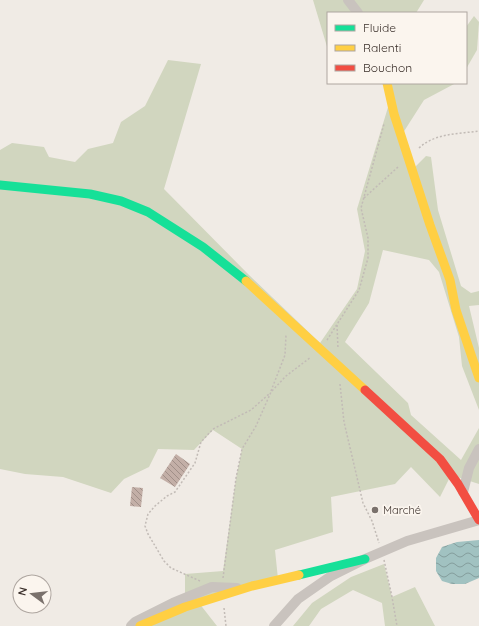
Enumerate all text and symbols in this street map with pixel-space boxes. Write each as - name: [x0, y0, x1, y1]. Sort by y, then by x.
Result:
- legend: [327, 12, 467, 84]
- text: Fluide: [363, 20, 396, 35]
- text: Ralenti: [363, 40, 401, 55]
- text: Bouchon: [363, 60, 412, 75]
- place label: Marché: [383, 503, 421, 517]
- marker: Marché: [370, 505, 380, 515]
- north arrow: [12, 574, 52, 614]
- text: N: [15, 586, 30, 597]

